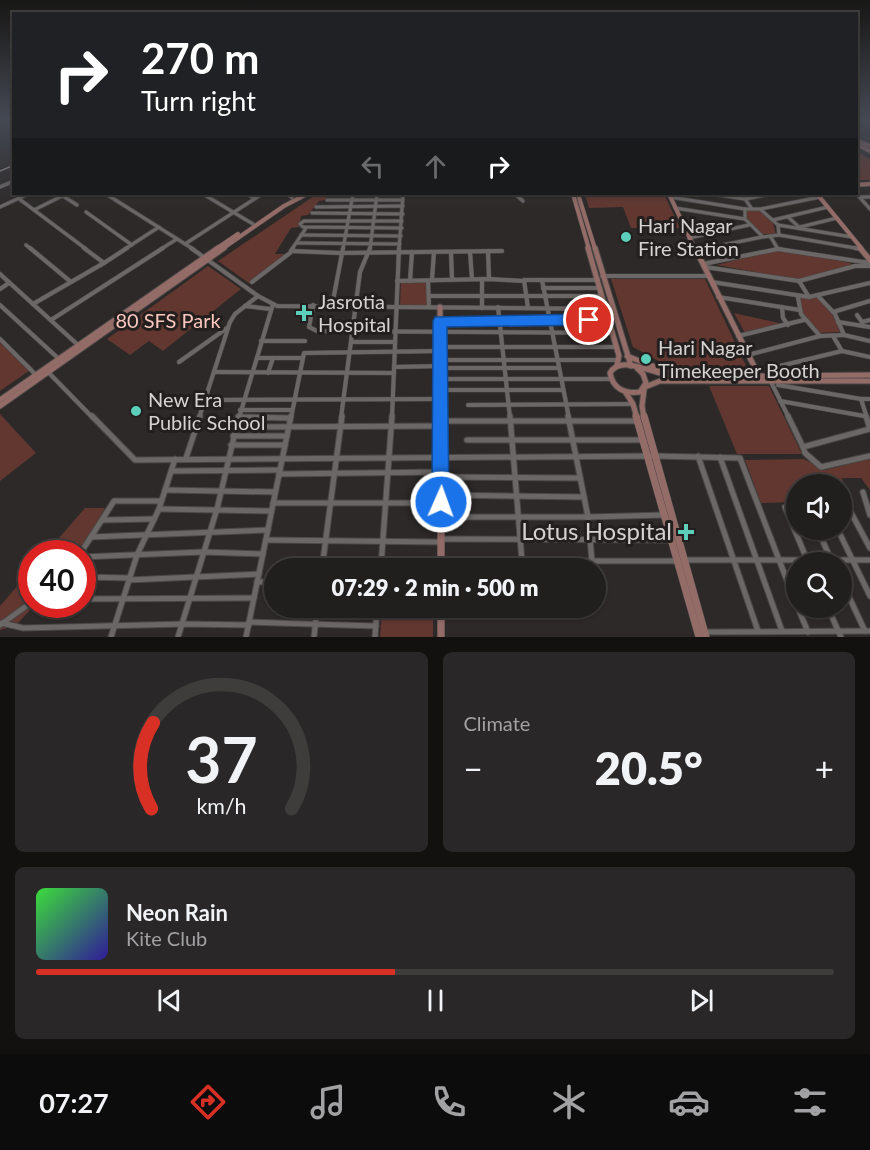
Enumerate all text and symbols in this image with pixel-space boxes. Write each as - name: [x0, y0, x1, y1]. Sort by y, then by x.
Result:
- text: 270 m: [141, 33, 259, 83]
- icon: right: [42, 36, 120, 114]
- text: Turn right: [141, 84, 256, 117]
- icon: left: [356, 150, 389, 183]
- icon: ahead: [419, 150, 452, 183]
- icon: right: [482, 150, 515, 183]
- place label: Hari Nagar Fire Station: [638, 213, 739, 260]
- marker: Hari Nagar Fire Station: [619, 230, 633, 244]
- place label: Jasrotia Hospital: [318, 289, 391, 336]
- pin: [563, 294, 614, 345]
- icon: arrive: [572, 303, 605, 336]
- marker: Jasrotia Hospital: [295, 304, 313, 322]
- park label: 80 SFS Park: [115, 308, 221, 332]
- place label: Hari Nagar Timekeeper Booth: [658, 335, 820, 382]
- marker: Hari Nagar Timekeeper Booth: [639, 352, 653, 366]
- place label: New Era Public School: [148, 387, 265, 434]
- marker: New Era Public School: [129, 404, 143, 418]
- position arrow: [409, 470, 473, 534]
- map controls: [786, 474, 852, 618]
- button: sound: [786, 474, 852, 540]
- place label: Lotus Hospital: [521, 516, 672, 545]
- marker: Lotus Hospital: [677, 523, 695, 541]
- speed limit sign: 40: [18, 540, 96, 618]
- button: search: [786, 552, 852, 618]
- text: 07:29 · 2 min · 500 m: [332, 574, 538, 601]
- text: Climate: [464, 711, 530, 735]
- text: 37: [185, 721, 257, 796]
- text: 20.5°: [595, 741, 703, 795]
- text: −: [464, 748, 483, 788]
- text: +: [815, 748, 834, 788]
- text: km/h: [196, 793, 246, 819]
- text: Neon Rain: [126, 899, 228, 926]
- text: Kite Club: [126, 926, 207, 950]
- icon: previous: [153, 984, 186, 1017]
- icon: pause: [419, 984, 452, 1017]
- icon: next: [685, 984, 718, 1017]
- icon: directions: [187, 1081, 229, 1123]
- icon: music: [307, 1081, 349, 1123]
- icon: phone: [428, 1081, 470, 1123]
- icon: climate: [548, 1081, 590, 1123]
- icon: car: [668, 1081, 710, 1123]
- icon: filters: [789, 1081, 831, 1123]
- text: 07:27: [39, 1086, 109, 1119]

